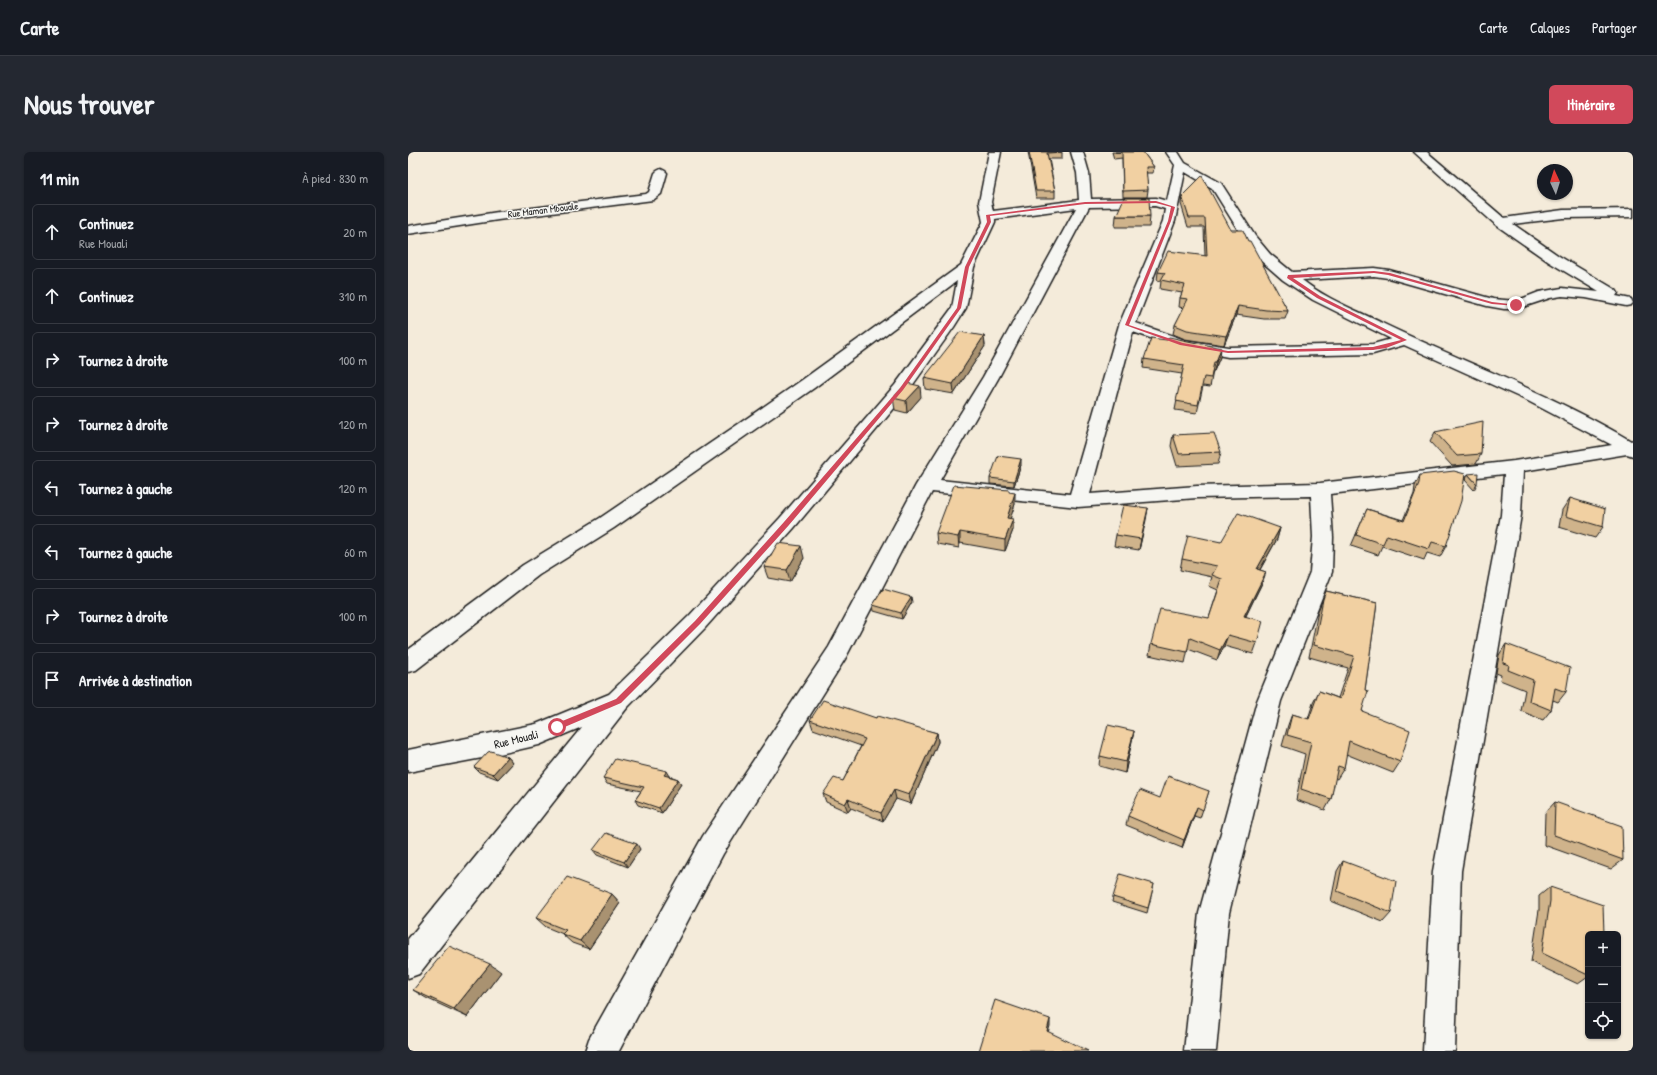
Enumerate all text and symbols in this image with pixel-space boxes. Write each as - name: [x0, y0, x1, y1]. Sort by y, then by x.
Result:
- text: Carte: [20, 15, 59, 41]
- text: Carte: [1479, 18, 1508, 37]
- text: Calques: [1530, 18, 1570, 37]
- text: Partager: [1592, 18, 1637, 37]
- text: Nous trouver: [24, 85, 155, 123]
- button: Itinéraire: [1549, 85, 1633, 124]
- north arrow: [1537, 164, 1573, 200]
- text: 11 min: [40, 167, 79, 190]
- text: À pied · 830 m: [302, 169, 368, 187]
- street label: Rue Maman Mbouale: [507, 199, 579, 221]
- text: Continuez: [79, 213, 134, 234]
- icon: ahead: [41, 221, 63, 243]
- text: 20 m: [343, 223, 367, 241]
- text: Rue Mouali: [79, 234, 128, 252]
- icon: ahead: [41, 285, 63, 307]
- text: Continuez: [79, 286, 134, 307]
- text: 310 m: [339, 287, 367, 305]
- route end: [1507, 296, 1525, 314]
- icon: right: [41, 349, 63, 371]
- text: Tournez à droite: [79, 350, 168, 371]
- text: 100 m: [339, 351, 367, 369]
- icon: right: [41, 413, 63, 435]
- text: Tournez à droite: [79, 414, 168, 435]
- text: 120 m: [339, 415, 367, 433]
- icon: left: [41, 477, 63, 499]
- text: Tournez à gauche: [79, 478, 172, 499]
- text: 120 m: [339, 479, 367, 497]
- icon: left: [41, 541, 63, 563]
- text: Tournez à gauche: [79, 542, 172, 563]
- text: 60 m: [344, 543, 367, 561]
- icon: right: [41, 605, 63, 627]
- text: Tournez à droite: [79, 606, 168, 627]
- text: 100 m: [339, 607, 367, 625]
- icon: arrive: [41, 669, 63, 691]
- text: Arrivée à destination: [79, 670, 192, 691]
- route start: [548, 718, 566, 736]
- street label: Rue Mouali: [492, 725, 540, 753]
- map controls: [1585, 931, 1621, 1039]
- button: +: [1585, 931, 1621, 967]
- button: −: [1585, 967, 1621, 1003]
- button: locate: [1585, 1003, 1621, 1039]

